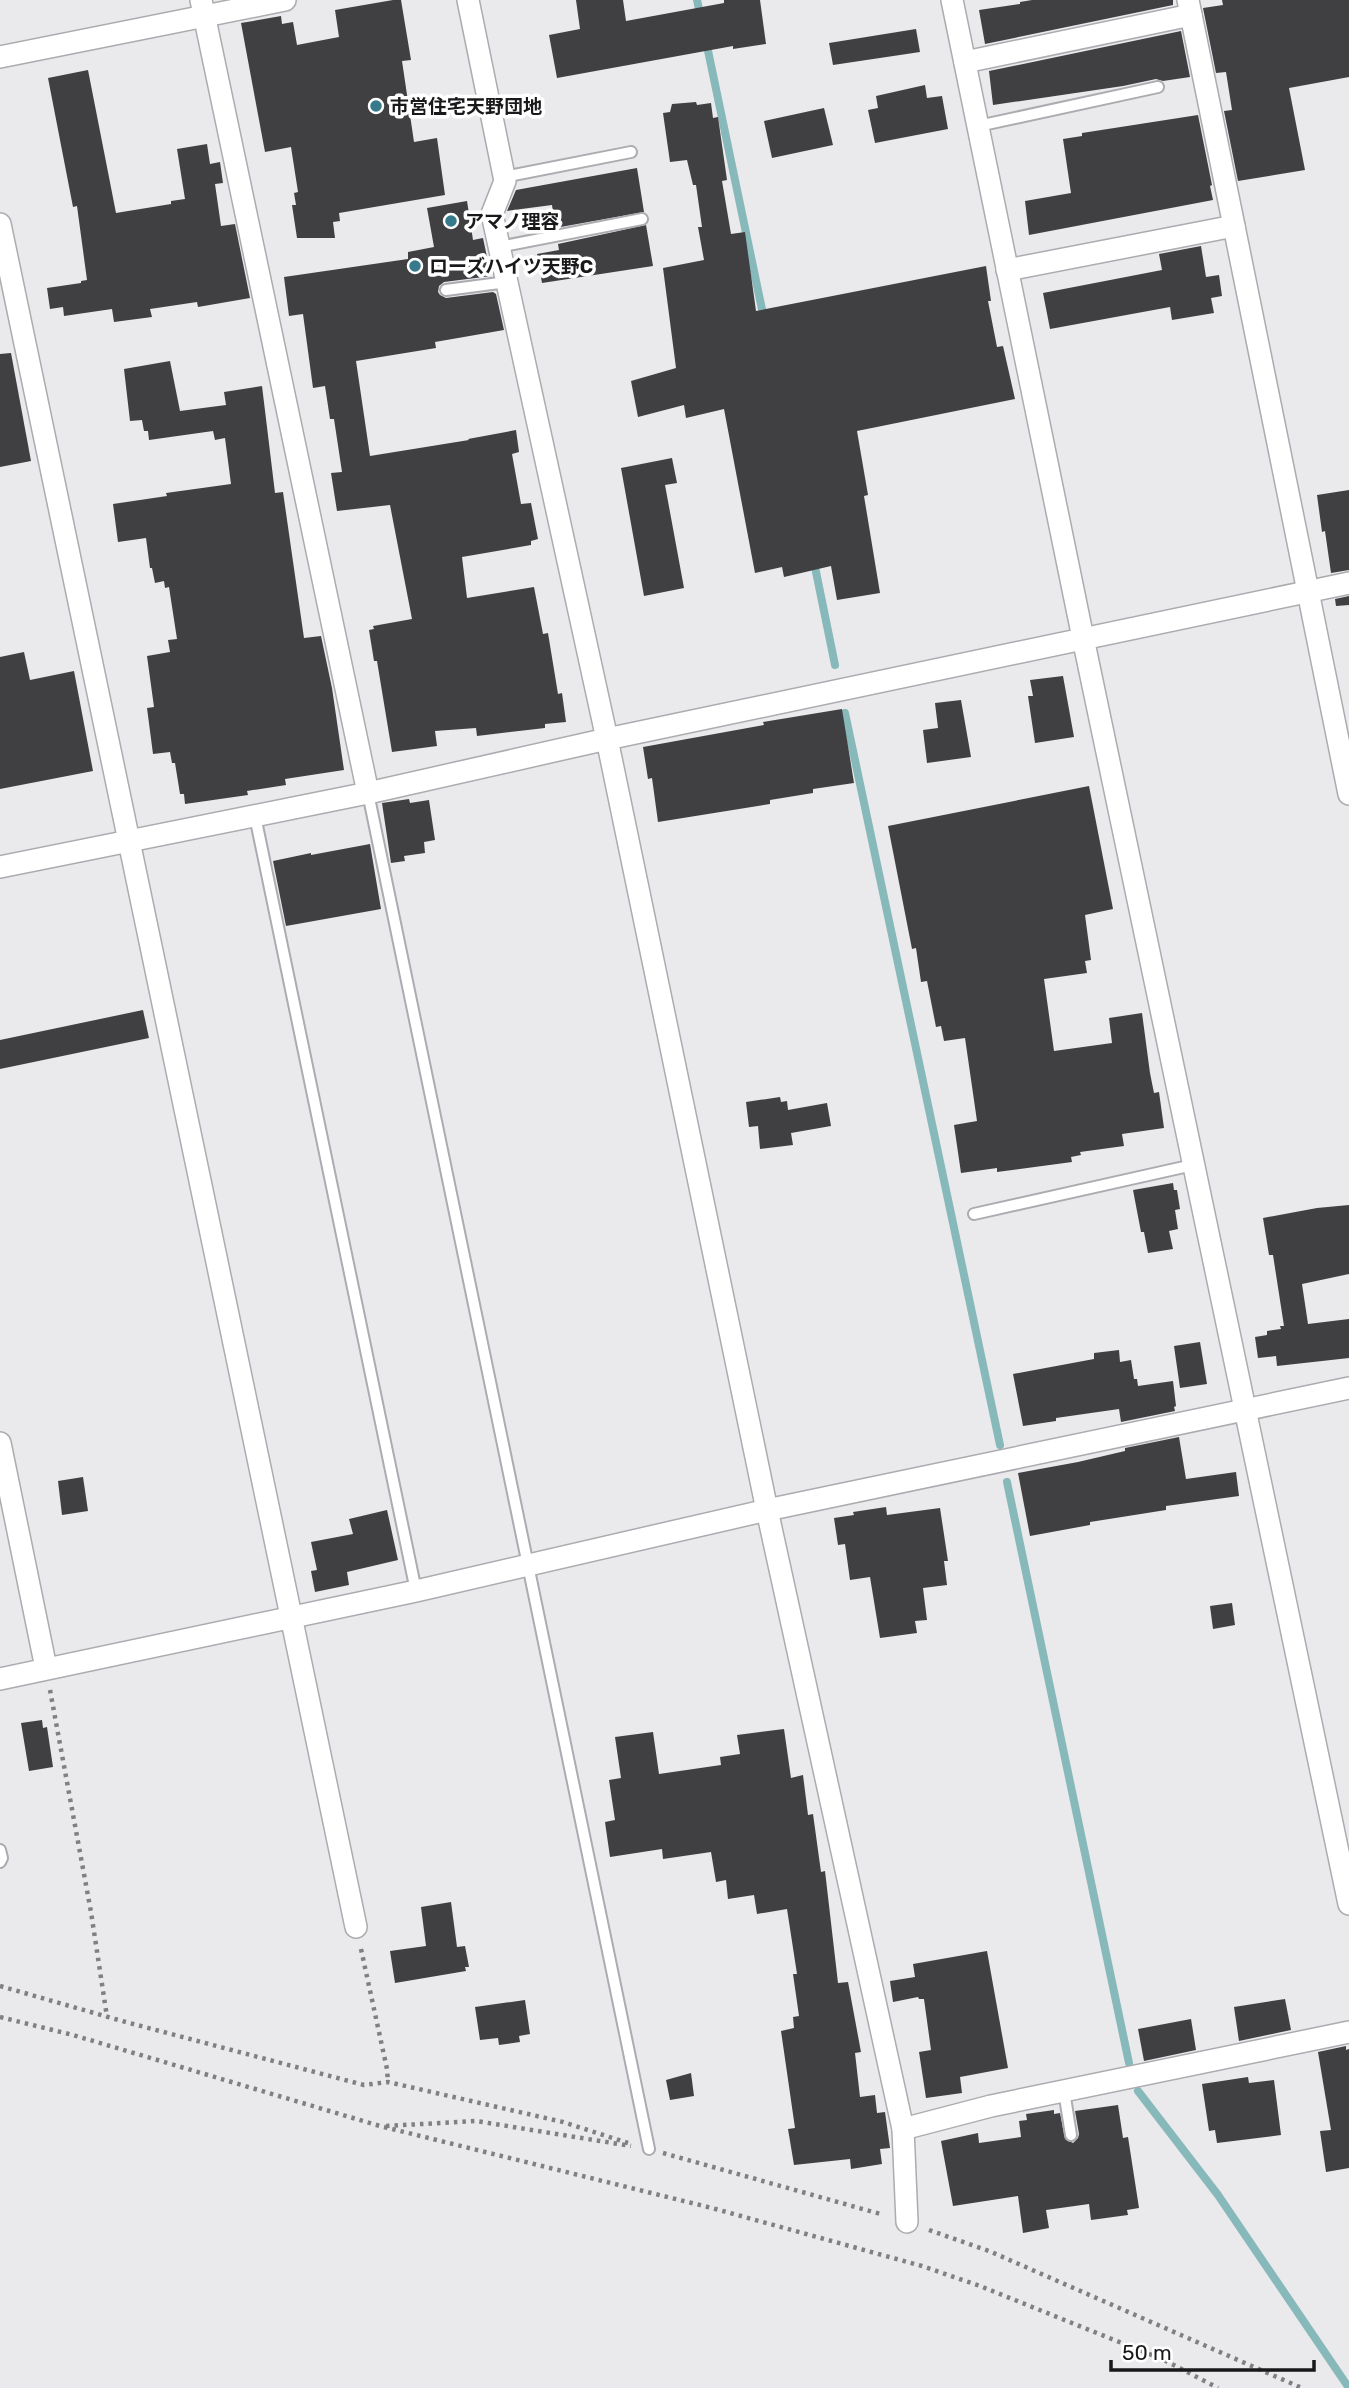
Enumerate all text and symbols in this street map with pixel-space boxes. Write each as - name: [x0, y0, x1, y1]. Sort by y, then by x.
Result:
- place label: 市営住宅天野団地: [390, 95, 542, 118]
- marker: 市営住宅天野団地: [368, 98, 384, 114]
- place label: アマノ理容: [465, 210, 559, 233]
- marker: アマノ理容: [443, 213, 459, 229]
- place label: ローズハイツ天野C: [429, 255, 593, 278]
- marker: ローズハイツ天野C: [407, 258, 423, 274]
- scale bar: [1111, 2328, 1314, 2372]
- text: 50 m: [1122, 2340, 1172, 2365]

